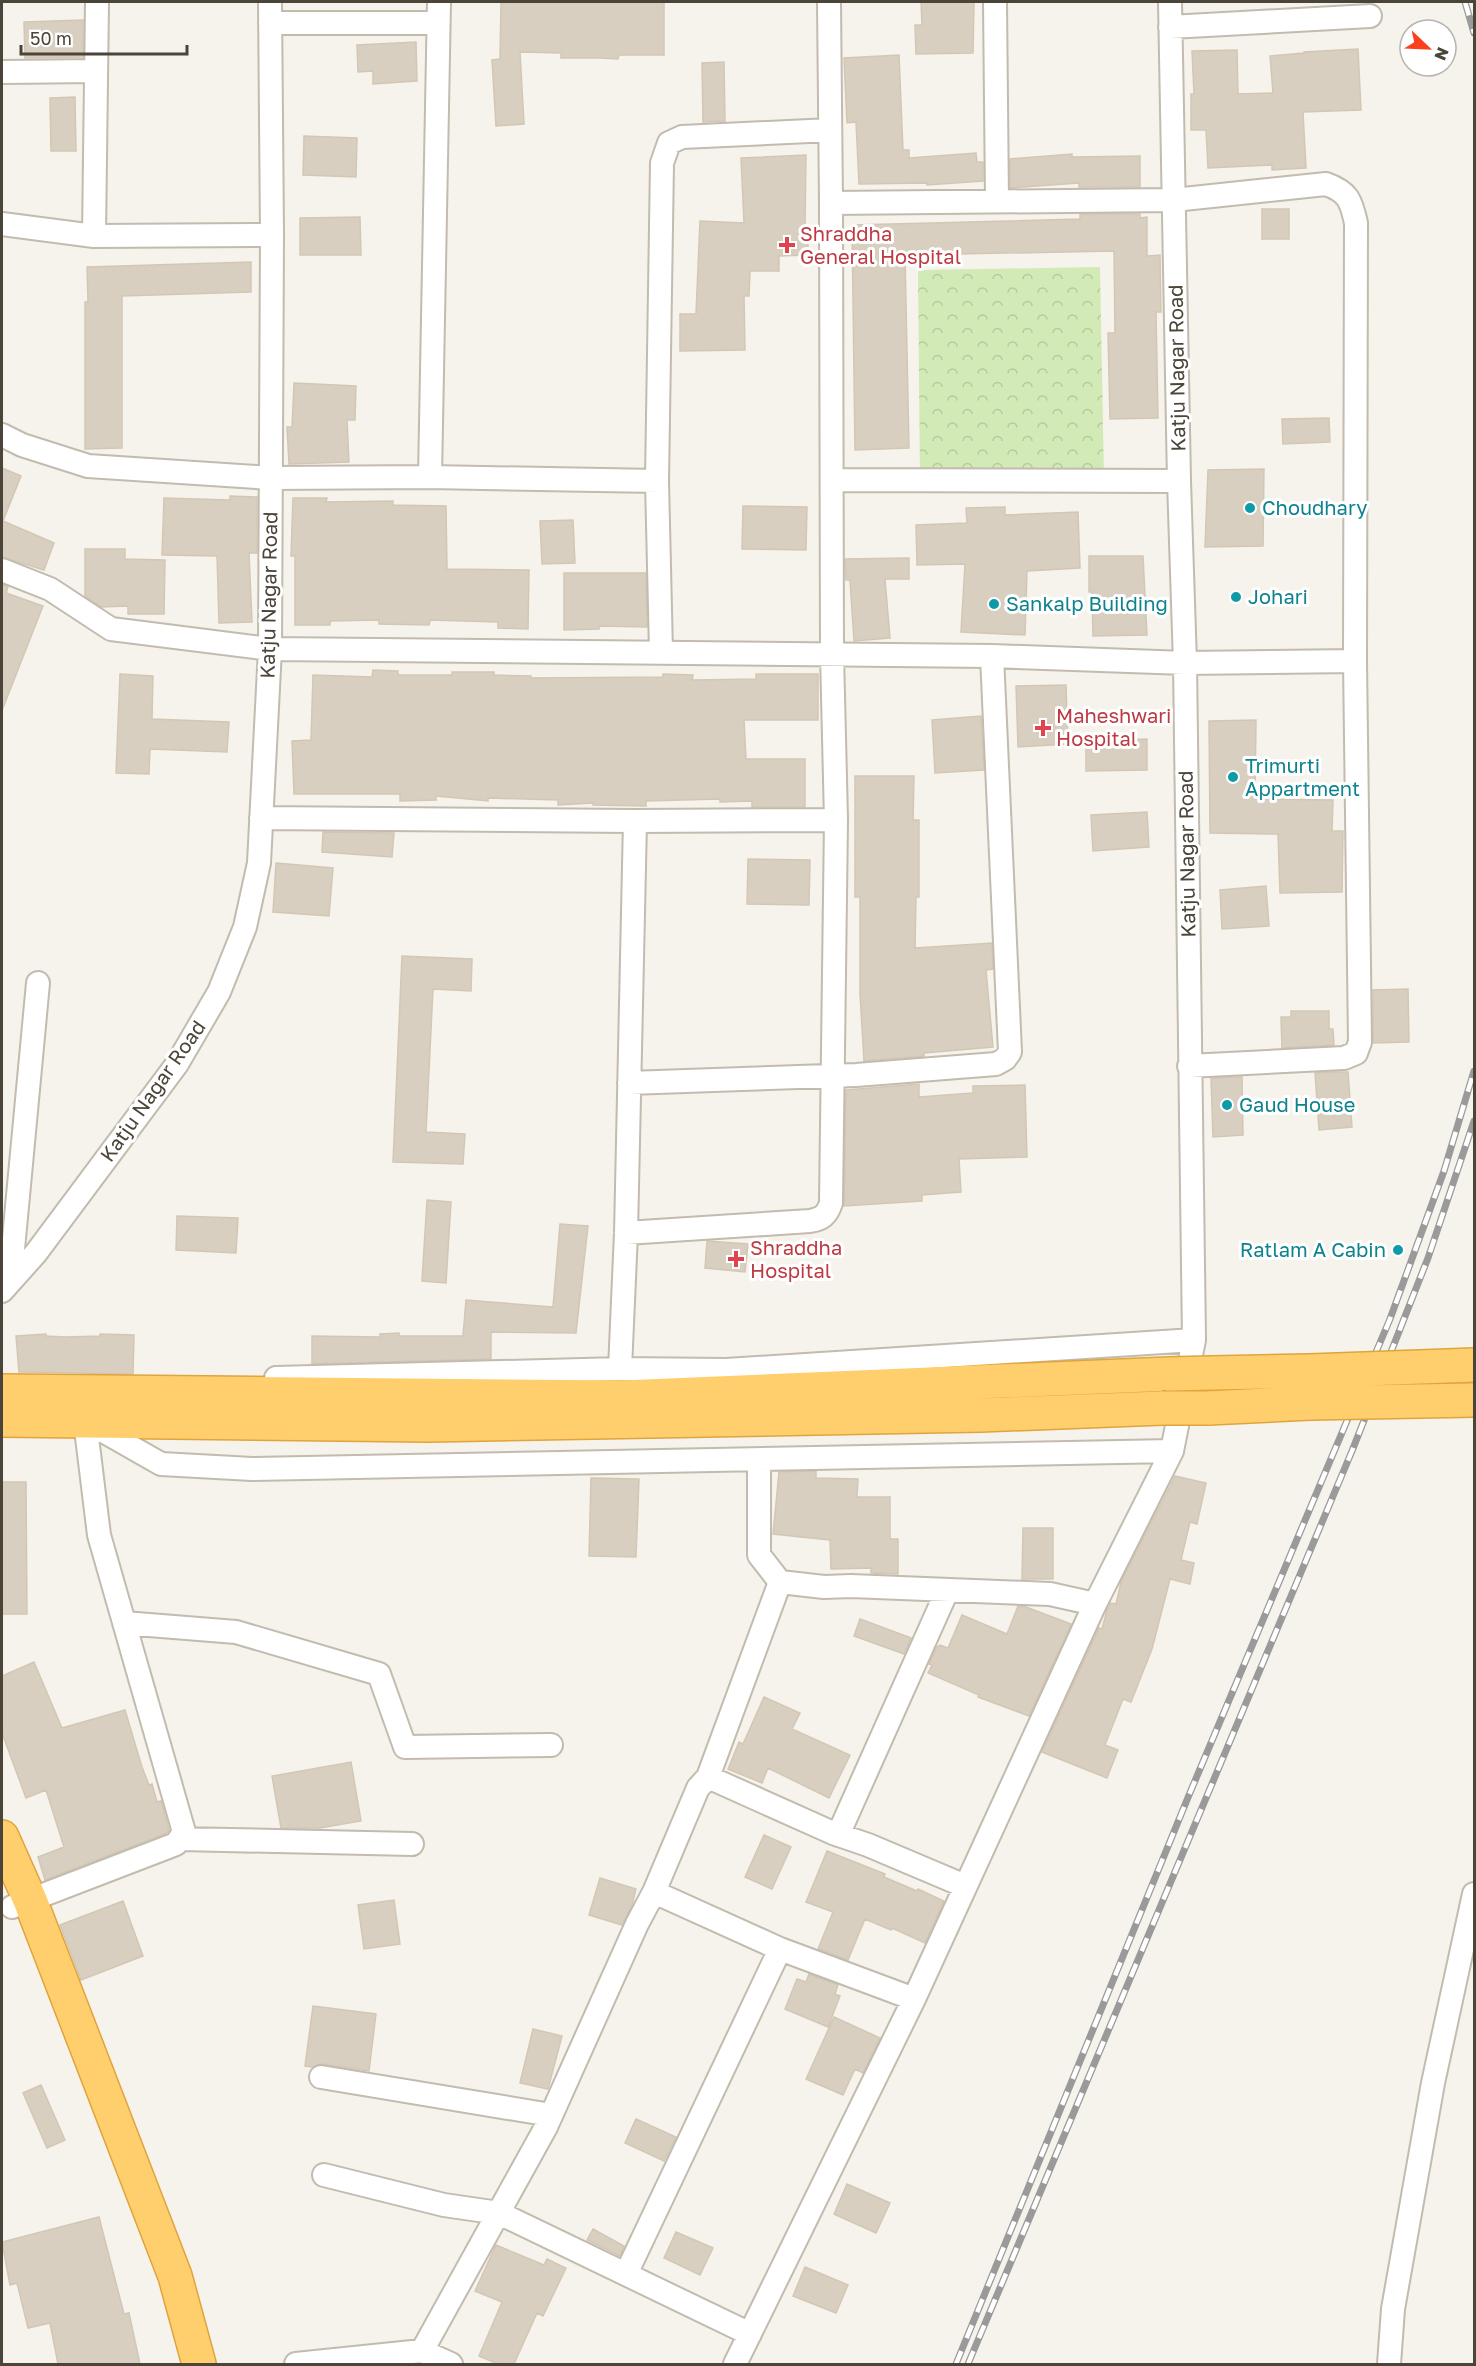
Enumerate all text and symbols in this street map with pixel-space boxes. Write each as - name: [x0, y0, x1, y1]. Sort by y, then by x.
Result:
- scale bar: [21, 18, 188, 56]
- north arrow: [1398, 18, 1458, 78]
- text: 50 m: [30, 27, 72, 49]
- text: N: [1430, 44, 1453, 63]
- place label: Shraddha General Hospital: [800, 221, 961, 268]
- marker: Shraddha General Hospital: [778, 236, 796, 254]
- street label: Katju Nagar Road: [1163, 284, 1189, 452]
- place label: Choudhary: [1262, 495, 1368, 519]
- marker: Choudhary: [1243, 501, 1257, 515]
- street label: Katju Nagar Road: [255, 511, 281, 679]
- place label: Johari: [1248, 584, 1308, 608]
- marker: Johari: [1229, 590, 1243, 604]
- place label: Sankalp Building: [1006, 591, 1168, 615]
- marker: Sankalp Building: [987, 597, 1001, 611]
- place label: Maheshwari Hospital: [1056, 703, 1171, 750]
- marker: Maheshwari Hospital: [1034, 719, 1052, 737]
- place label: Trimurti Appartment: [1245, 753, 1360, 800]
- street label: Katju Nagar Road: [1173, 770, 1199, 938]
- marker: Trimurti Appartment: [1226, 770, 1240, 784]
- street label: Katju Nagar Road: [94, 1015, 210, 1166]
- place label: Gaud House: [1239, 1092, 1355, 1116]
- marker: Gaud House: [1220, 1098, 1234, 1112]
- place label: Shraddha Hospital: [750, 1235, 842, 1282]
- place label: Ratlam A Cabin: [1240, 1237, 1386, 1261]
- marker: Ratlam A Cabin: [1391, 1243, 1405, 1257]
- marker: Shraddha Hospital: [727, 1250, 745, 1268]

